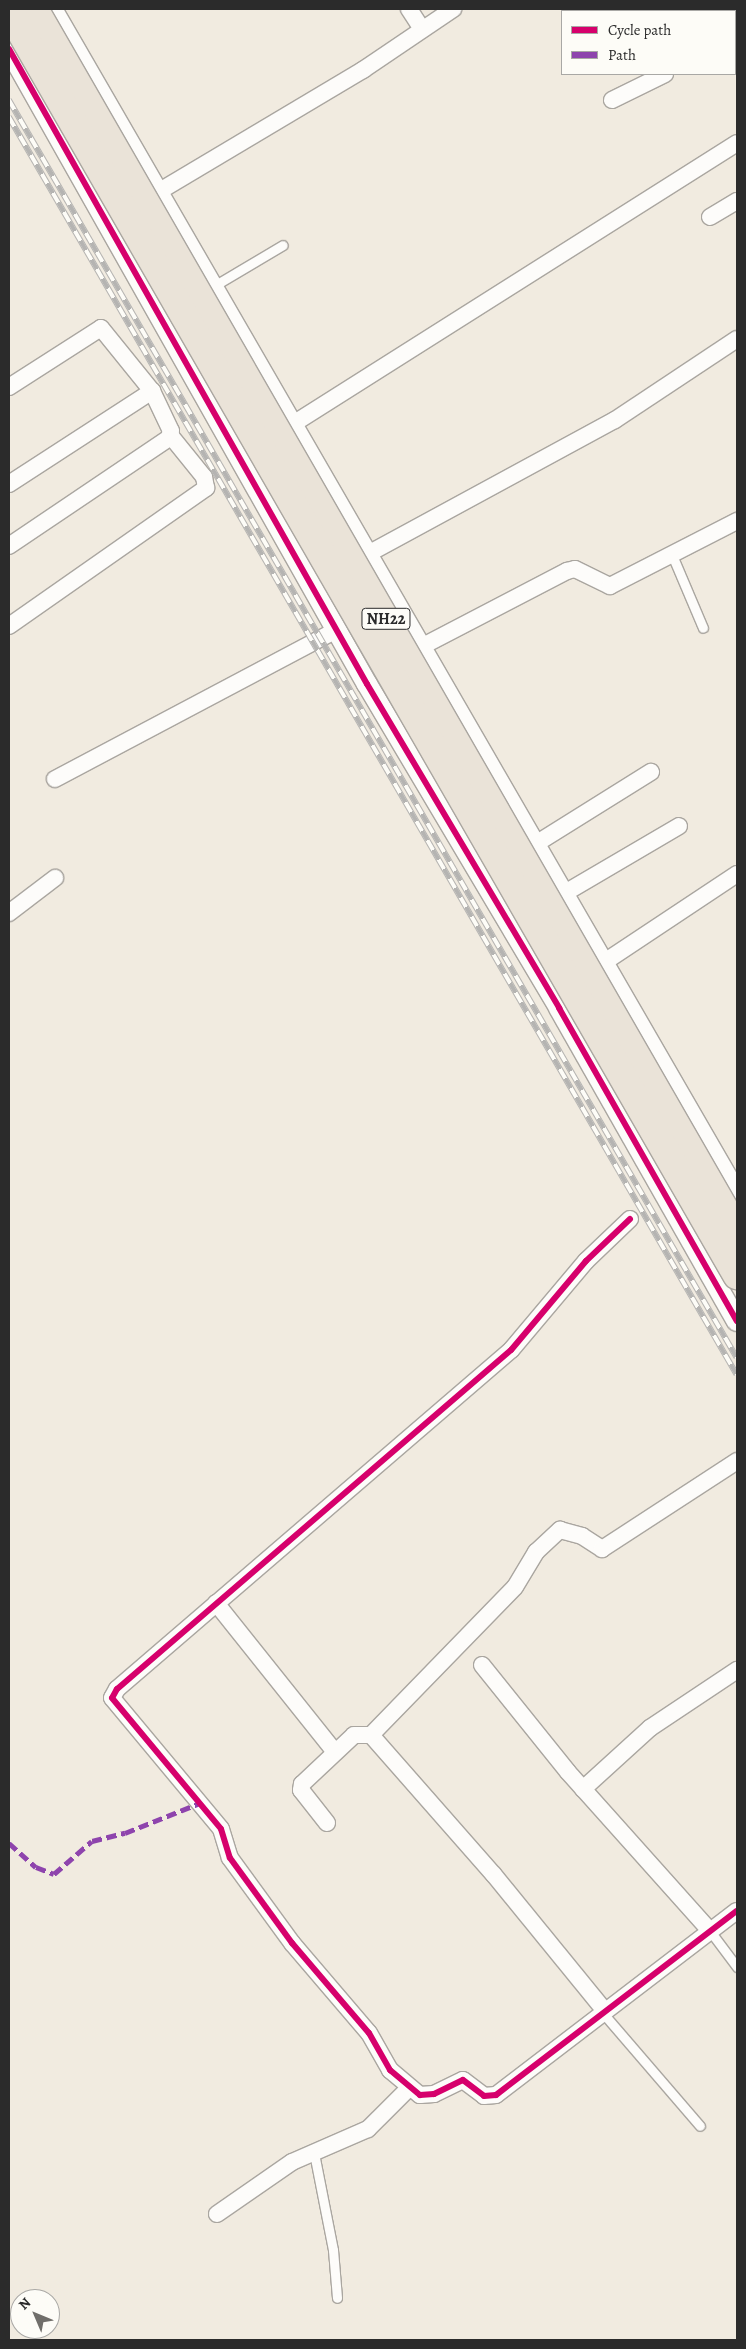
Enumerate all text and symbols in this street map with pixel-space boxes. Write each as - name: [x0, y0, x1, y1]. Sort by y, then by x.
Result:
- legend: [561, 10, 736, 75]
- text: Cycle path: [608, 20, 671, 40]
- text: Path: [608, 45, 636, 65]
- road number: NH22: [361, 606, 411, 632]
- north arrow: [10, 2289, 60, 2339]
- text: N: [14, 2293, 35, 2314]

